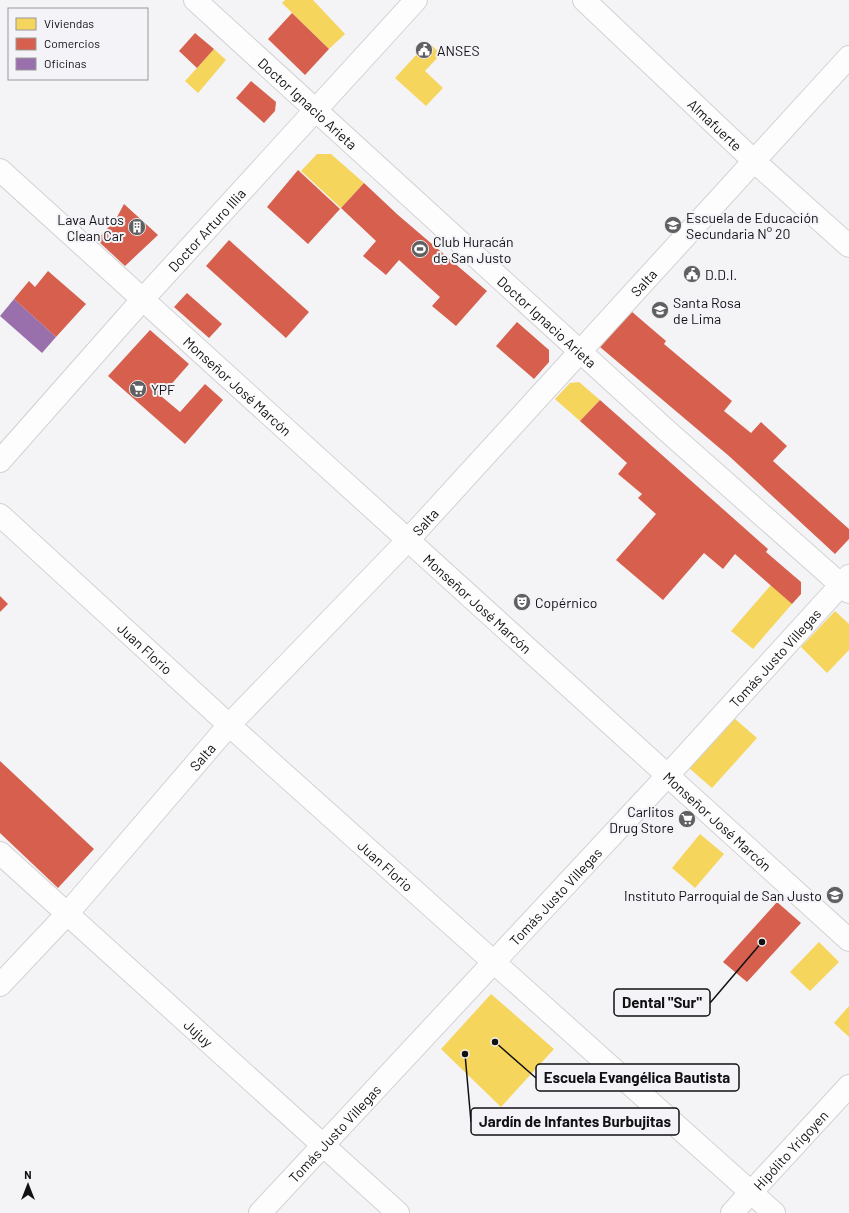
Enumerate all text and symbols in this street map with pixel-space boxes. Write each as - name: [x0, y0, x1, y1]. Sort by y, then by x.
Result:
- legend: [8, 8, 148, 80]
- text: Viviendas: [44, 16, 94, 30]
- text: Comercios: [44, 36, 100, 50]
- public building icon: ANSES: [414, 40, 434, 60]
- place label: ANSES: [437, 42, 480, 59]
- street label: Doctor Ignacio Arieta: [255, 54, 361, 153]
- text: Oficinas: [44, 56, 87, 70]
- street label: Almafuerte: [685, 95, 746, 154]
- street label: Doctor Arturo Illia: [164, 184, 249, 275]
- place label: Escuela de Educación Secundaria N° 20: [686, 209, 818, 242]
- place label: Lava Autos Clean Car: [57, 211, 124, 244]
- school or university icon: Escuela de Educación Secundaria N° 20: [663, 215, 683, 235]
- building icon: Lava Autos Clean Car: [127, 217, 147, 237]
- place label: Club Huracán de San Justo: [433, 233, 514, 266]
- sports icon: Club Huracán de San Justo: [410, 239, 430, 259]
- public building icon: D.D.I.: [682, 264, 702, 284]
- street label: Salta: [627, 265, 660, 299]
- place label: D.D.I.: [705, 266, 737, 283]
- street label: Doctor Ignacio Arieta: [494, 272, 600, 371]
- place label: Santa Rosa de Lima: [673, 294, 741, 327]
- school or university icon: Santa Rosa de Lima: [650, 300, 670, 320]
- street label: Monseñor José Marcón: [180, 332, 295, 439]
- supermarket icon: YPF: [128, 379, 148, 399]
- place label: YPF: [151, 381, 175, 398]
- street label: Salta: [408, 504, 442, 539]
- street label: Monseñor José Marcón: [420, 550, 535, 657]
- theatre icon: Copérnico: [512, 592, 532, 612]
- place label: Copérnico: [535, 594, 597, 611]
- street label: Tomás Justo Villegas: [725, 605, 824, 711]
- street label: Juan Florio: [114, 619, 176, 677]
- street label: Salta: [185, 739, 218, 774]
- street label: Monseñor José Marcón: [660, 768, 775, 874]
- place label: Carlitos Drug Store: [609, 803, 674, 836]
- supermarket icon: Carlitos Drug Store: [677, 809, 697, 829]
- street label: Juan Florio: [355, 836, 417, 894]
- street label: Tomás Justo Villegas: [505, 843, 605, 949]
- school or university icon: Instituto Parroquial de San Justo: [825, 885, 845, 905]
- place label: Instituto Parroquial de San Justo: [624, 887, 822, 904]
- callout: Dental "Sur": [614, 989, 710, 1016]
- text: Dental "Sur": [622, 993, 703, 1011]
- street label: Jujuy: [181, 1015, 217, 1051]
- callout: Escuela Evangélica Bautista: [536, 1064, 739, 1091]
- text: Escuela Evangélica Bautista: [544, 1068, 730, 1086]
- street label: Tomás Justo Villegas: [285, 1081, 384, 1186]
- street label: Hipólito Yrigoyen: [749, 1106, 831, 1193]
- callout: Jardín de Infantes Burbujitas: [471, 1108, 679, 1135]
- text: Jardín de Infantes Burbujitas: [479, 1112, 671, 1130]
- north arrow: [8, 1165, 48, 1205]
- text: N: [24, 1168, 32, 1181]

